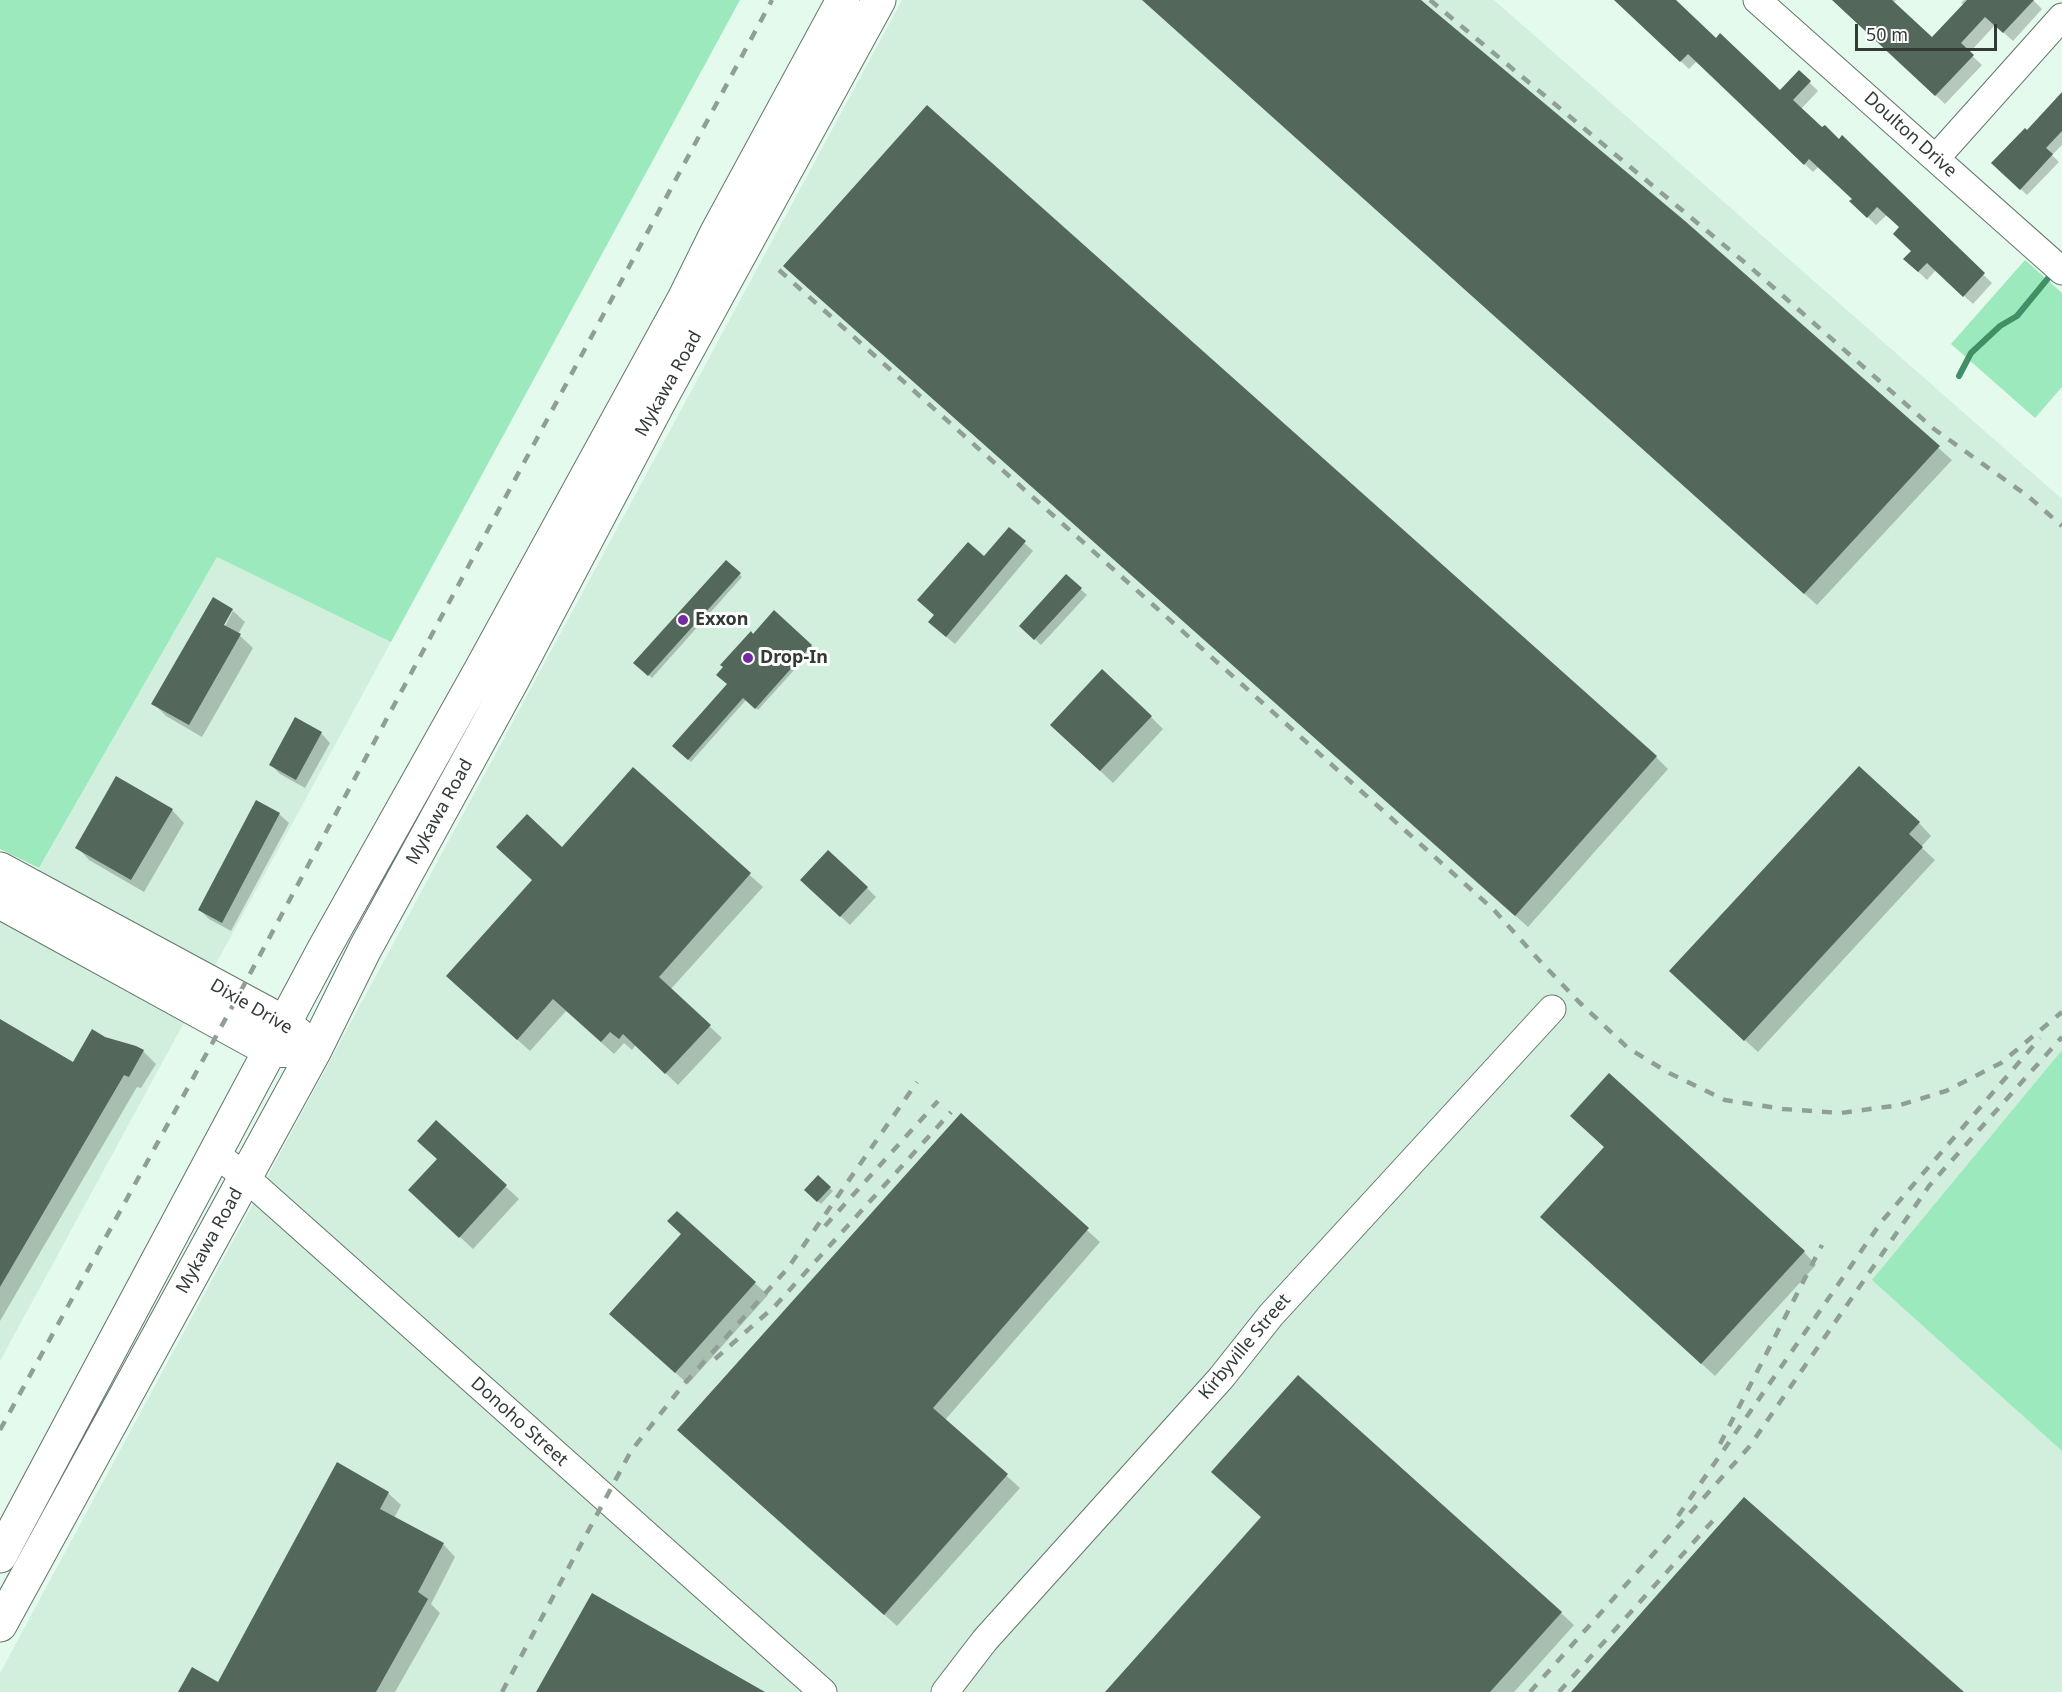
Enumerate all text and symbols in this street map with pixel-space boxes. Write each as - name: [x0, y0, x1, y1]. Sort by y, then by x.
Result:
- scale bar: [1858, 12, 2000, 50]
- text: 50 m: [1866, 22, 1908, 46]
- street label: Doulton Drive: [1859, 88, 1961, 182]
- street label: Mykawa Road: [631, 327, 707, 441]
- place label: Exxon: [695, 609, 748, 631]
- marker: Exxon: [676, 613, 690, 627]
- place label: Drop-In: [760, 647, 828, 669]
- marker: Drop-In: [741, 651, 755, 665]
- street label: Mykawa Road: [402, 755, 478, 869]
- street label: Dixie Drive: [206, 975, 296, 1039]
- street label: Mykawa Road: [172, 1184, 248, 1298]
- street label: Kirbyville Street: [1195, 1290, 1295, 1404]
- street label: Donoho Street: [466, 1373, 572, 1471]

